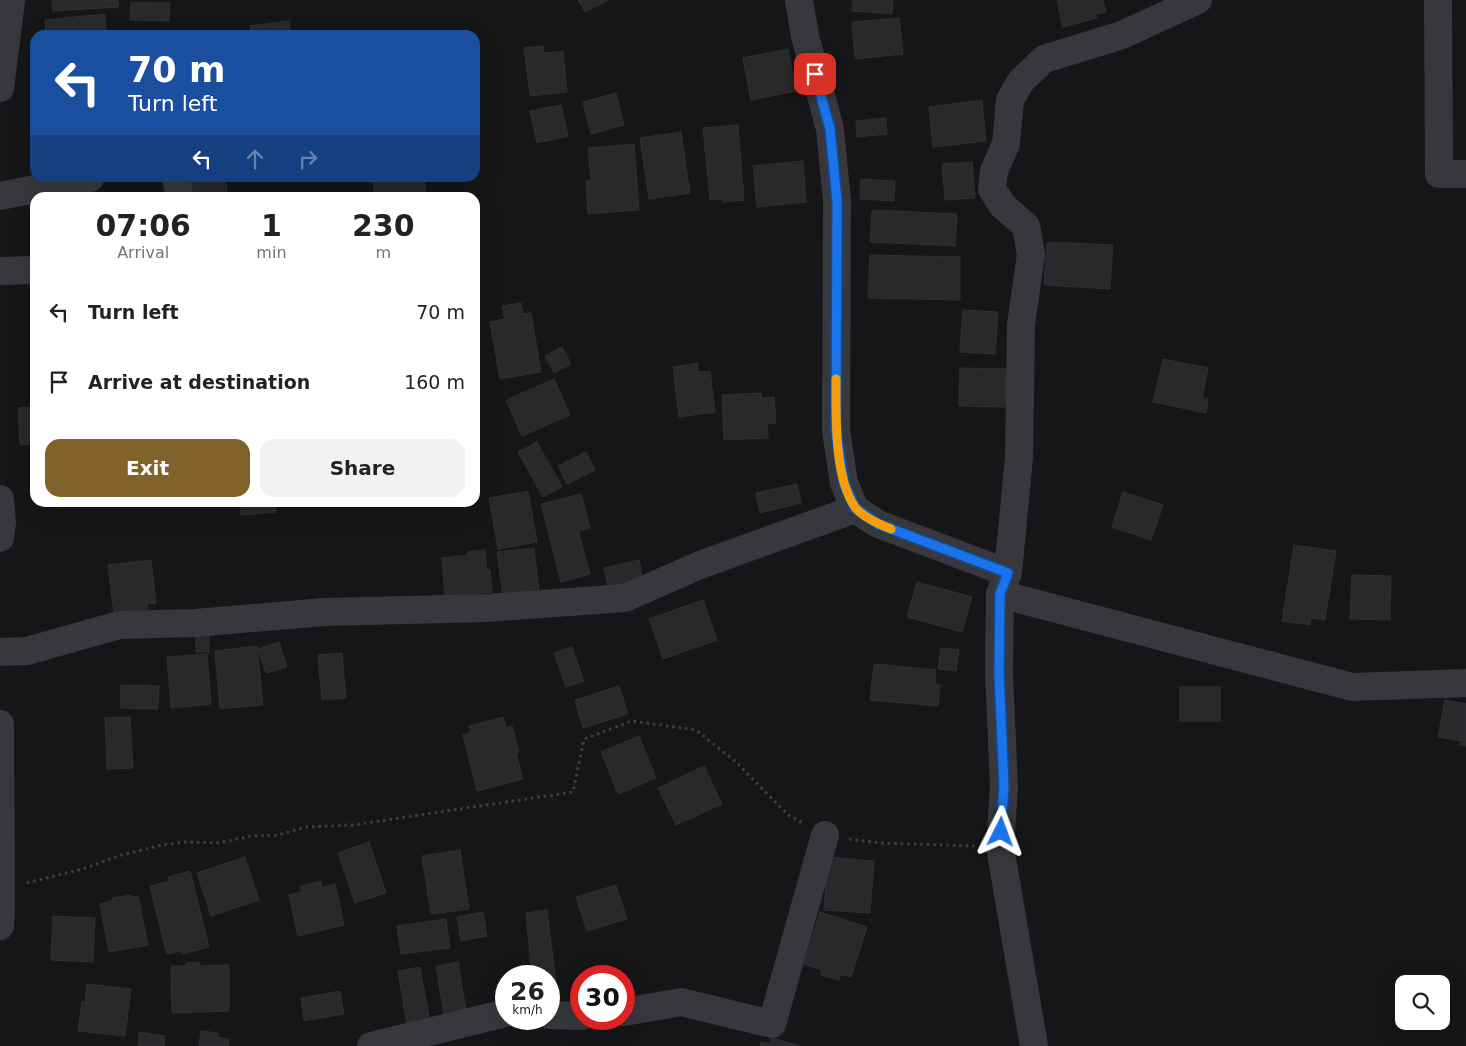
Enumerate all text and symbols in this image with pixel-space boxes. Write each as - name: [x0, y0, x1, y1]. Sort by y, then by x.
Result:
- icon: left: [45, 50, 110, 115]
- text: 70 m: [128, 50, 225, 90]
- pin: [794, 53, 836, 95]
- icon: arrive: [801, 60, 829, 88]
- text: Turn left: [128, 91, 217, 116]
- icon: left: [188, 145, 216, 173]
- icon: ahead: [241, 145, 269, 173]
- icon: right: [294, 145, 322, 173]
- text: 07:06: [95, 208, 191, 243]
- text: 1: [261, 208, 282, 243]
- text: 230: [352, 208, 415, 243]
- text: Arrival: [117, 243, 169, 262]
- text: min: [256, 243, 287, 262]
- text: m: [375, 243, 391, 262]
- icon: left: [45, 298, 73, 326]
- text: Turn left: [88, 301, 179, 323]
- text: 70 m: [416, 301, 465, 323]
- icon: arrive: [45, 368, 73, 396]
- text: Arrive at destination: [88, 371, 310, 393]
- text: 160 m: [404, 371, 465, 393]
- button: Exit: [45, 439, 250, 497]
- button: Share: [260, 439, 465, 497]
- position arrow: [974, 805, 1026, 857]
- speed limit sign: 30: [570, 965, 635, 1030]
- map controls: [1395, 975, 1450, 1030]
- button: search: [1395, 975, 1450, 1030]
- text: 26: [510, 977, 545, 1006]
- text: km/h: [512, 1003, 543, 1017]

